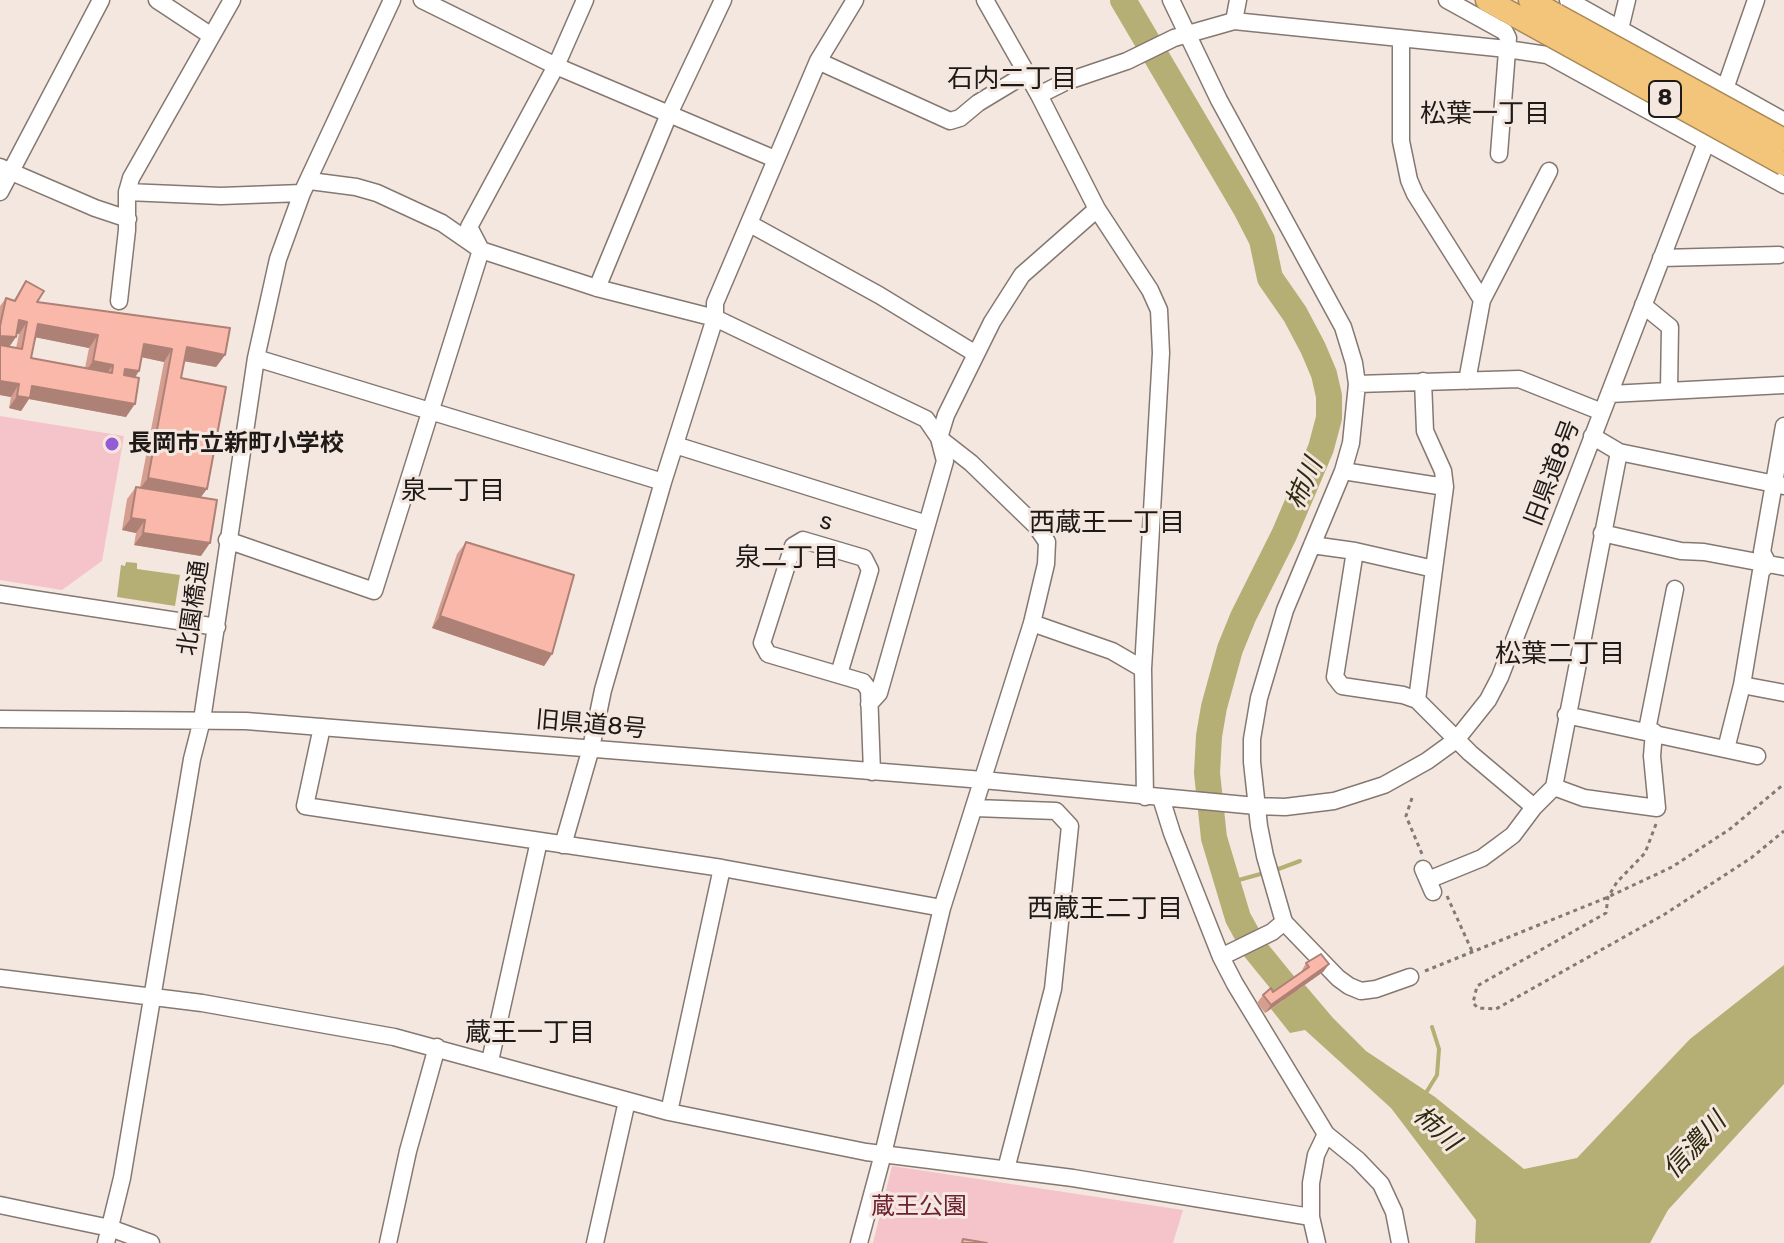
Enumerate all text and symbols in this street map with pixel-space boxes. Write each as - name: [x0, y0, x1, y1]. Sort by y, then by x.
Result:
- district label: 石内二丁目: [947, 63, 1077, 95]
- road number: 8: [1649, 81, 1681, 117]
- district label: 松葉一丁目: [1420, 98, 1550, 130]
- street label: 旧県道8号: [1520, 416, 1586, 530]
- place label: 長岡市立新町小学校: [128, 430, 344, 458]
- marker: 長岡市立新町小学校: [103, 435, 121, 453]
- water label: 柿川: [1280, 454, 1330, 514]
- district label: 泉一丁目: [401, 475, 505, 507]
- street label: s: [816, 506, 836, 538]
- district label: 西蔵王一丁目: [1029, 507, 1185, 539]
- district label: 泉二丁目: [735, 542, 839, 574]
- street label: 北園橋通: [173, 558, 215, 658]
- district label: 松葉二丁目: [1495, 638, 1625, 670]
- street label: 旧県道8号: [534, 706, 648, 744]
- district label: 西蔵王二丁目: [1027, 893, 1183, 925]
- district label: 蔵王一丁目: [465, 1017, 595, 1049]
- water label: 柿川: [1406, 1100, 1466, 1158]
- water label: 信濃川: [1657, 1107, 1733, 1185]
- park label: 蔵王公園: [871, 1193, 967, 1221]

